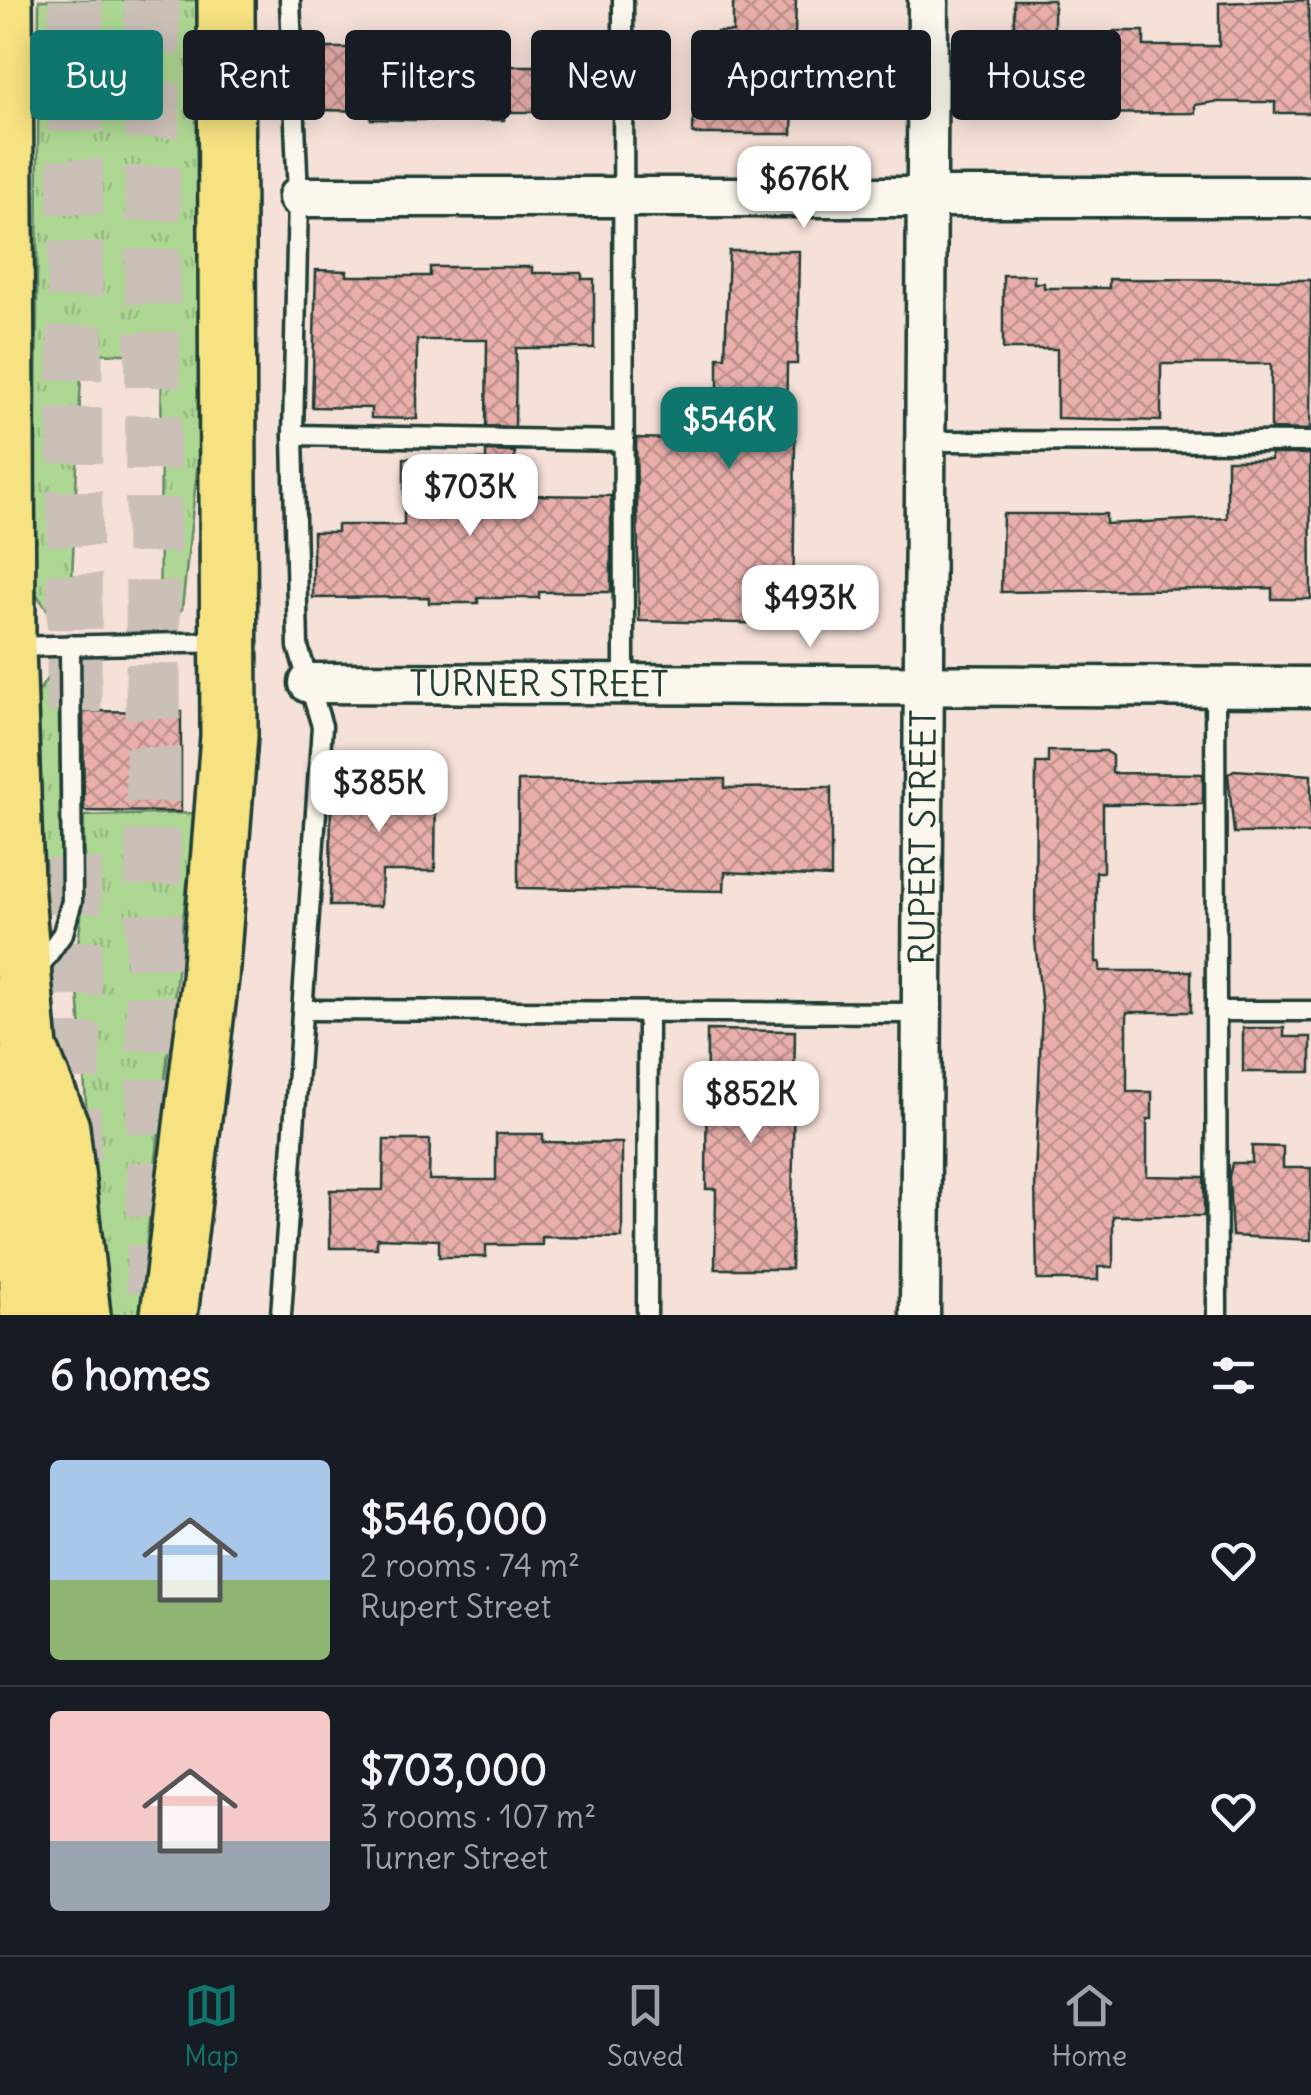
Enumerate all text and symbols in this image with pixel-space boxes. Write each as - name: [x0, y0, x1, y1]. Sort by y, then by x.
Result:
- chip: Buy: [30, 30, 163, 120]
- chip: Rent: [183, 30, 325, 120]
- chip: Filters: [345, 30, 511, 120]
- chip: New: [531, 30, 671, 120]
- chip: Apartment: [691, 30, 931, 120]
- chip: House: [951, 30, 1121, 120]
- pin: $676K: [734, 146, 874, 231]
- text: $676K: [759, 158, 849, 199]
- pin: $546K: [659, 387, 799, 472]
- text: $546K: [683, 399, 775, 440]
- pin: $703K: [400, 454, 540, 539]
- text: $703K: [424, 466, 516, 507]
- pin: $493K: [740, 565, 880, 650]
- text: $493K: [764, 577, 856, 618]
- street label: TURNER STREET: [409, 660, 669, 705]
- street label: RUPERT STREET: [899, 709, 945, 965]
- pin: $385K: [309, 750, 449, 835]
- text: $385K: [333, 762, 425, 803]
- pin: $852K: [681, 1061, 821, 1146]
- text: $852K: [705, 1073, 797, 1114]
- icon: filters: [1206, 1348, 1261, 1403]
- text: 6 homes: [50, 1349, 211, 1401]
- text: $546,000: [360, 1493, 548, 1545]
- icon: home: [130, 1500, 250, 1620]
- icon: heart: [1206, 1533, 1261, 1588]
- text: 2 rooms · 74 m²: [360, 1545, 580, 1586]
- text: Rupert Street: [360, 1586, 551, 1627]
- text: $703,000: [360, 1744, 547, 1796]
- icon: home: [130, 1751, 250, 1871]
- icon: heart: [1206, 1784, 1261, 1839]
- text: 3 rooms · 107 m²: [360, 1796, 596, 1837]
- text: Turner Street: [360, 1837, 548, 1878]
- tab: Map: [184, 1978, 239, 2074]
- tab: Saved: [607, 1978, 684, 2074]
- tab: Home: [1052, 1978, 1127, 2074]

